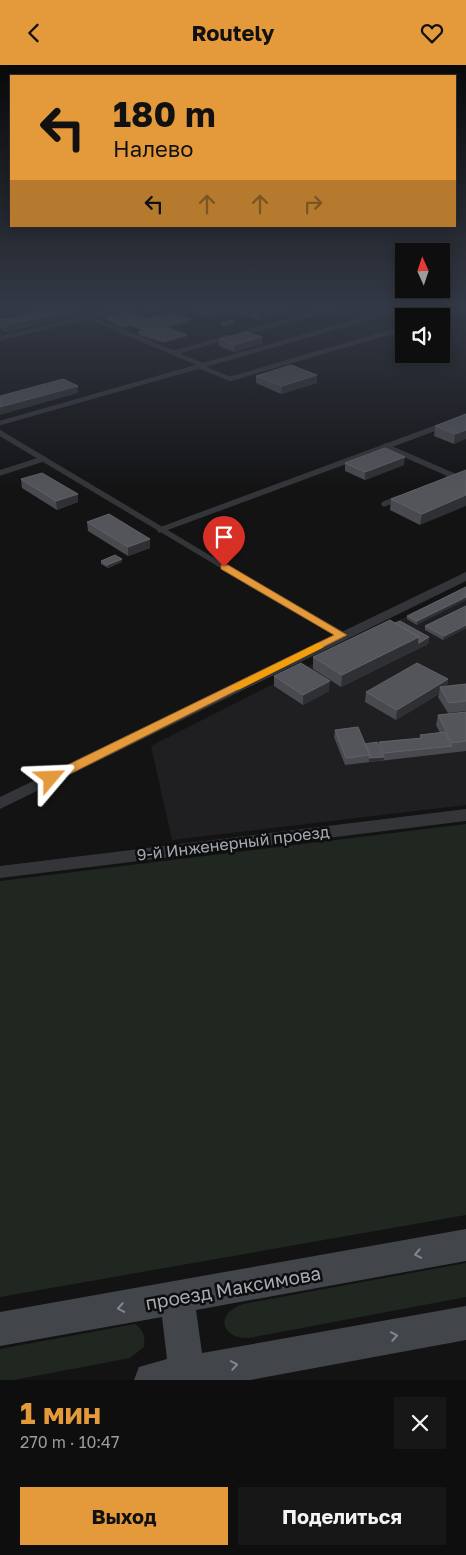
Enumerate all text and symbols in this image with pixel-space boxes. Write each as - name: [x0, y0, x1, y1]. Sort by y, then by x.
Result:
- icon: back: [20, 19, 48, 47]
- text: Routely: [191, 19, 275, 46]
- icon: heart: [418, 19, 446, 47]
- text: 180 m: [113, 93, 216, 135]
- icon: left: [30, 95, 95, 160]
- text: Налево: [113, 135, 193, 162]
- icon: left: [140, 190, 168, 218]
- icon: ahead: [193, 190, 221, 218]
- icon: ahead: [246, 190, 274, 218]
- icon: right: [299, 190, 327, 218]
- north arrow: [395, 243, 450, 297]
- map controls: [395, 243, 450, 363]
- button: sound: [395, 308, 450, 363]
- pin: [203, 516, 245, 567]
- icon: arrive: [210, 523, 238, 551]
- position arrow: [24, 751, 76, 803]
- street label: 9-й Инженерный проезд: [136, 821, 331, 865]
- one-way arrow: [414, 1248, 422, 1258]
- street label: проезд Максимова: [143, 1261, 322, 1314]
- one-way arrow: [116, 1303, 125, 1313]
- one-way arrow: [389, 1332, 398, 1342]
- one-way arrow: [229, 1360, 238, 1370]
- text: 1 мин: [20, 1395, 101, 1431]
- button: close: [394, 1397, 446, 1449]
- text: 270 m · 10:47: [20, 1432, 119, 1452]
- button: Выход: [20, 1487, 228, 1545]
- button: Поделиться: [238, 1487, 446, 1545]

